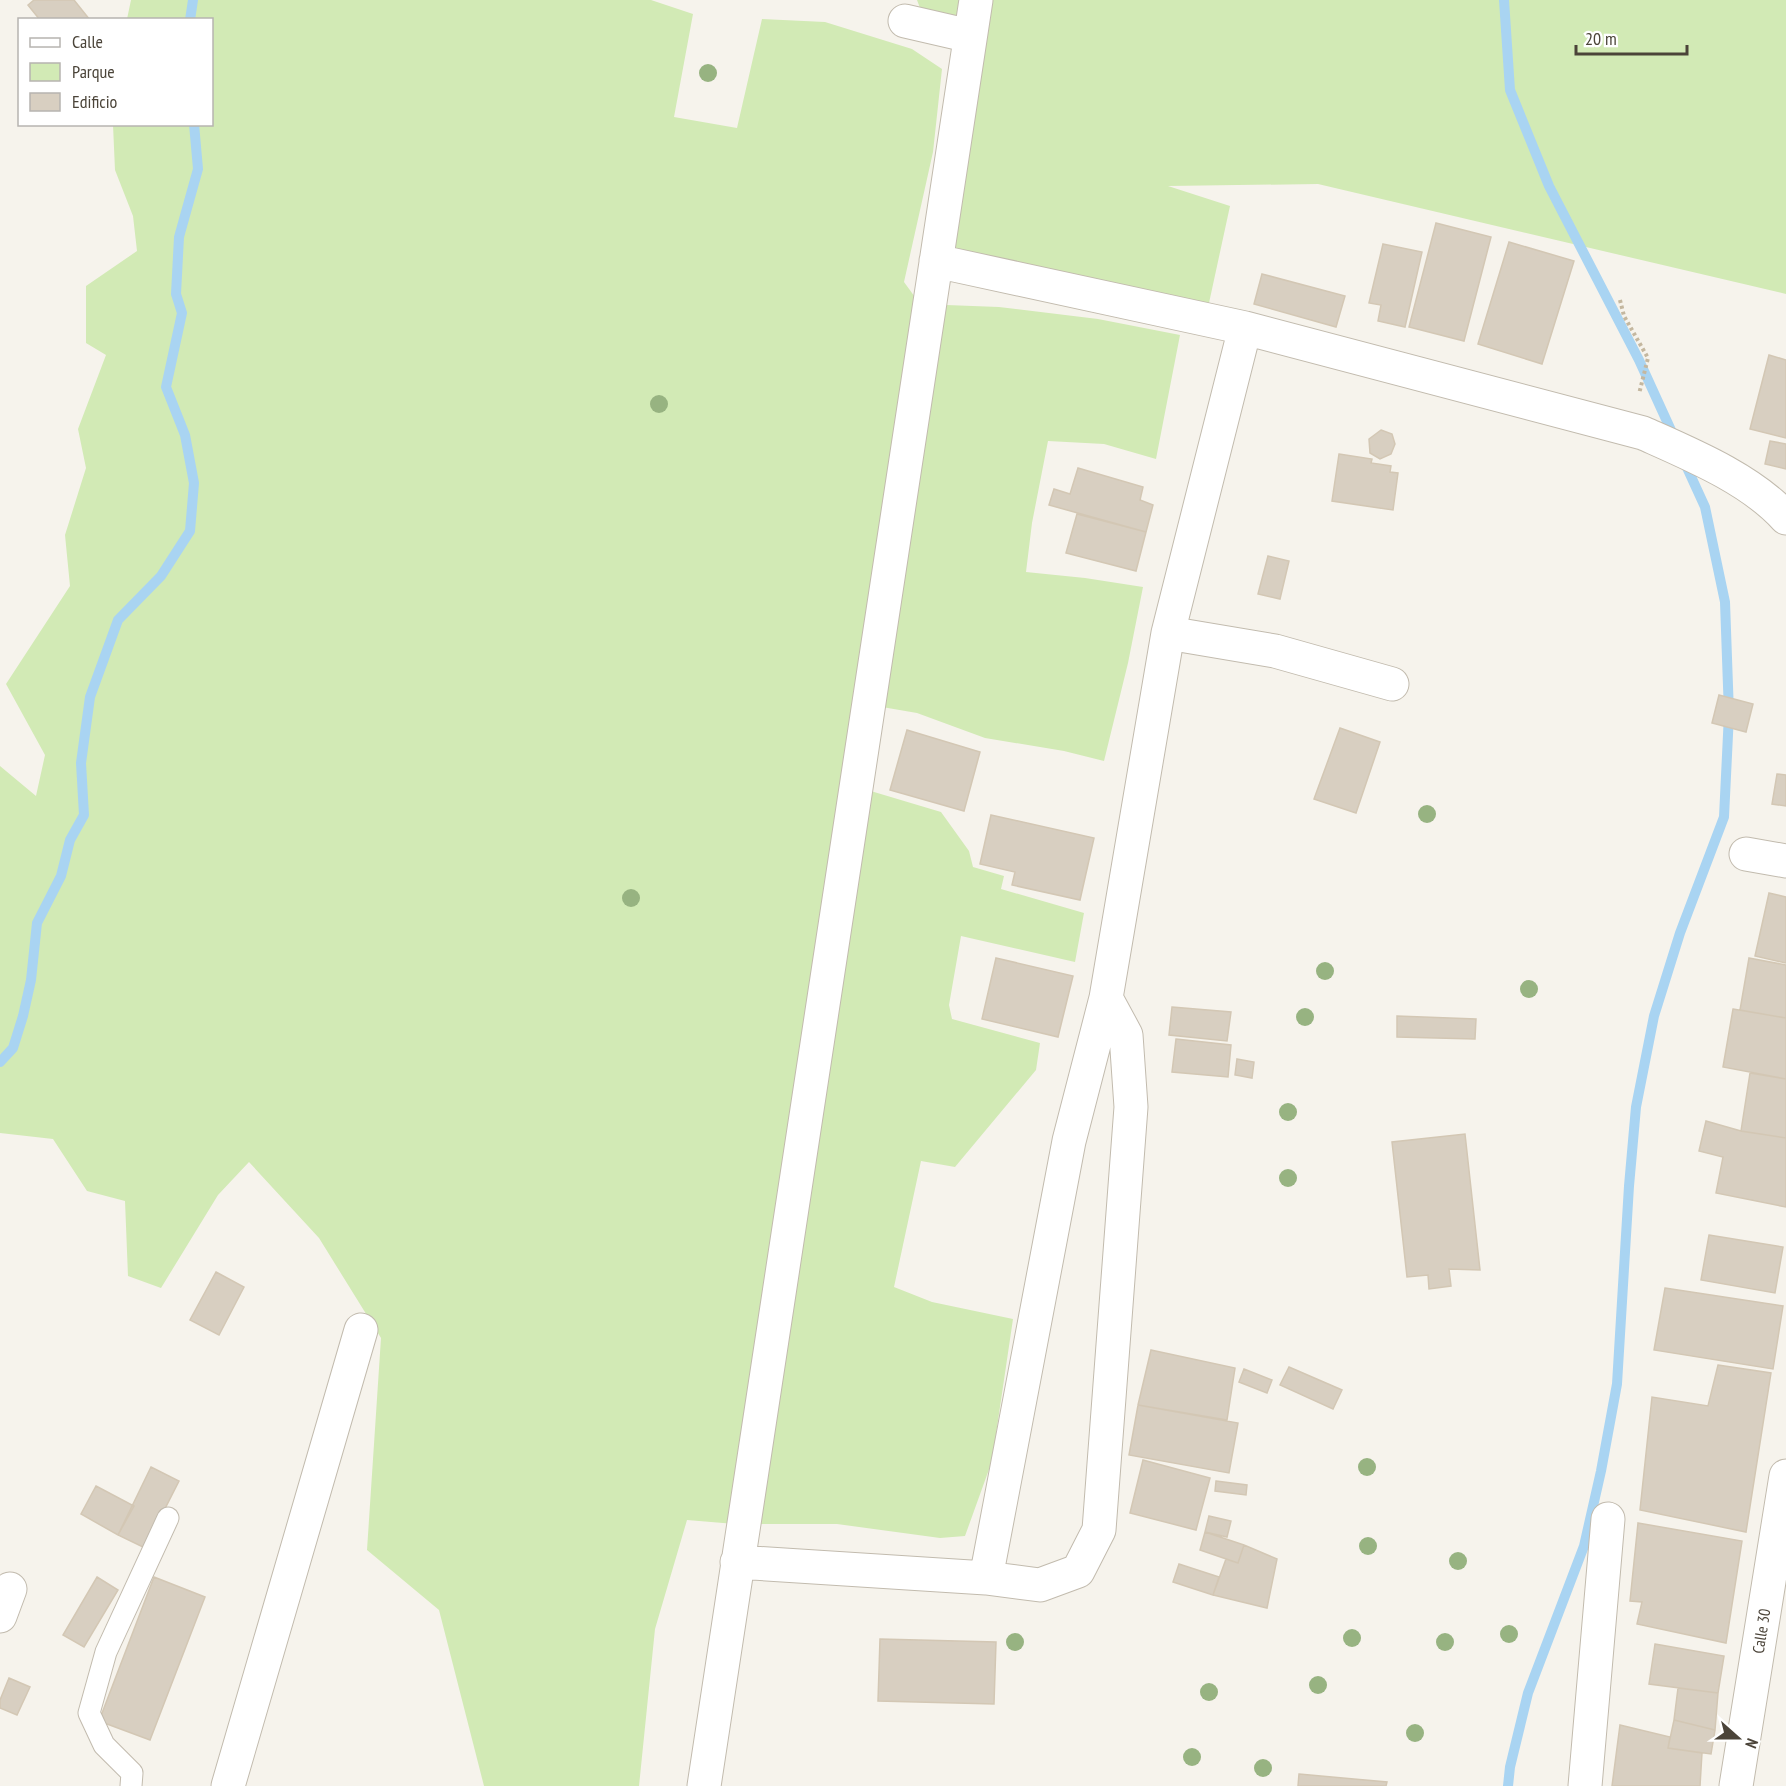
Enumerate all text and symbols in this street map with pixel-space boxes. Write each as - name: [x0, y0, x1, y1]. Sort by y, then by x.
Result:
- legend: [18, 18, 213, 126]
- scale bar: [1576, 18, 1687, 56]
- text: 20 m: [1585, 27, 1617, 50]
- text: Calle: [72, 30, 103, 53]
- text: Parque: [72, 60, 115, 83]
- text: Edificio: [72, 90, 118, 113]
- street label: Calle 30: [1748, 1607, 1774, 1655]
- north arrow: [1708, 1708, 1768, 1768]
- text: N: [1741, 1736, 1763, 1751]

